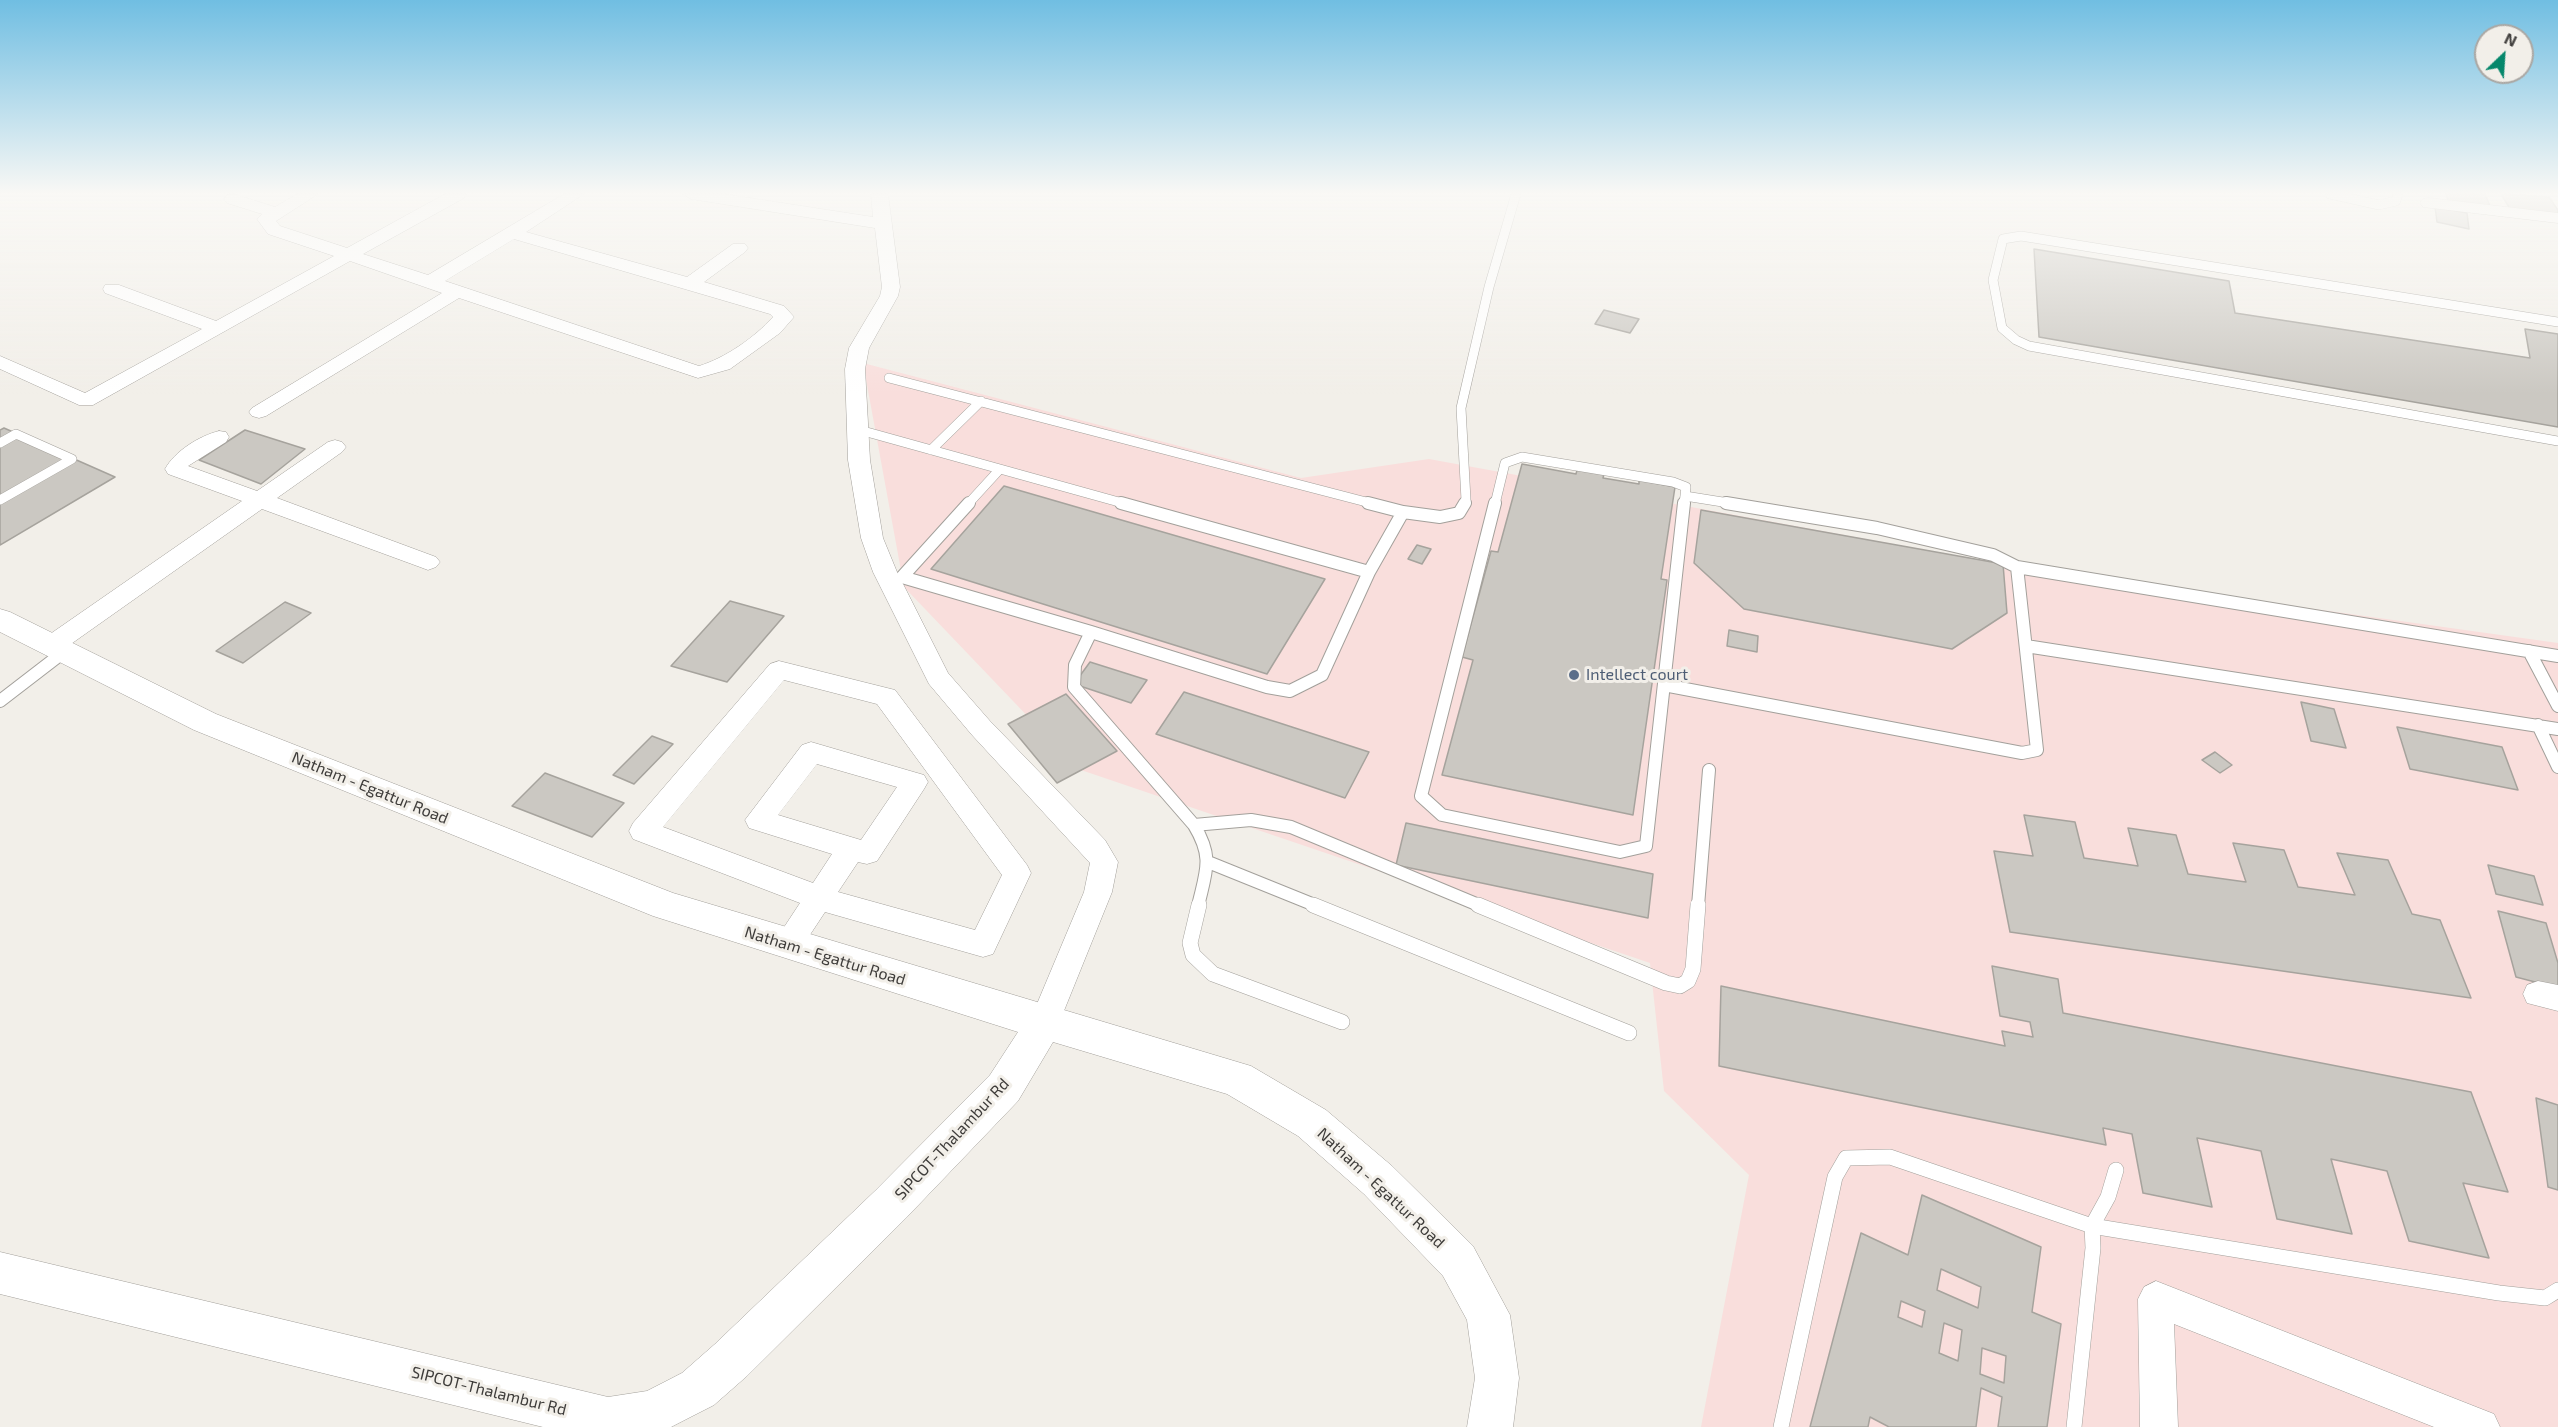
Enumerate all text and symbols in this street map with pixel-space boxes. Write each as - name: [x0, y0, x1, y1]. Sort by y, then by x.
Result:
- north arrow: [2474, 24, 2534, 84]
- text: N: [2502, 28, 2520, 50]
- place label: Intellect court: [1586, 665, 1688, 685]
- marker: Intellect court: [1567, 668, 1581, 682]
- street label: Natham - Egattur Road: [289, 748, 451, 828]
- street label: Natham - Egattur Road: [742, 922, 908, 990]
- street label: SIPCOT-Thalambur Rd: [891, 1074, 1013, 1204]
- street label: Natham - Egattur Road: [1313, 1124, 1449, 1252]
- street label: SIPCOT-Thalambur Rd: [410, 1362, 568, 1420]

